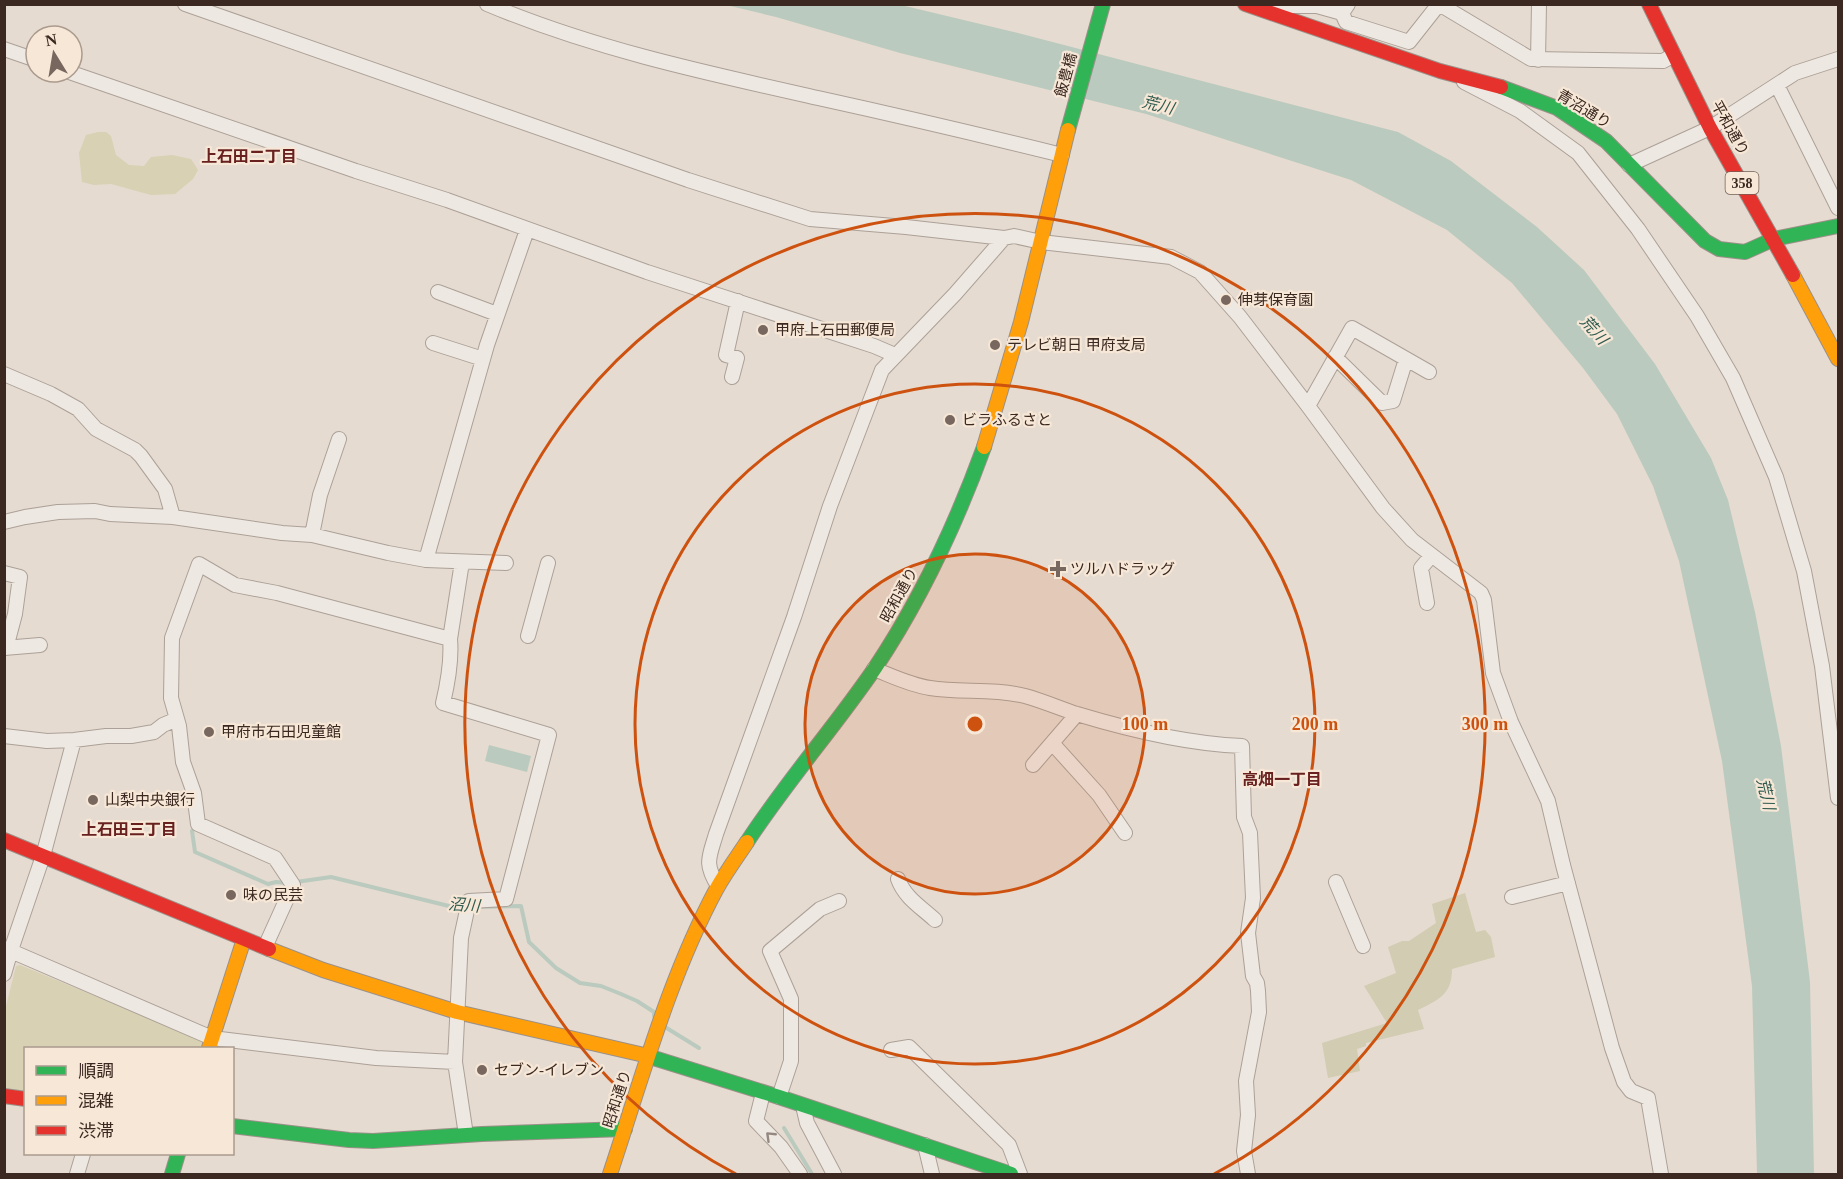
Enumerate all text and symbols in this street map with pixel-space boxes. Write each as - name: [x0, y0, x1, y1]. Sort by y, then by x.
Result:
- north arrow: [24, 24, 84, 84]
- text: N: [44, 30, 59, 49]
- street label: 飯豊橋: [1052, 51, 1080, 99]
- street label: 青沼通り: [1554, 87, 1614, 131]
- water label: 荒川: [1140, 93, 1178, 118]
- street label: 平和通り: [1708, 98, 1752, 158]
- district label: 上石田二丁目: [201, 148, 297, 165]
- road number: 358: [1726, 172, 1758, 194]
- place label: 伸芽保育園: [1238, 292, 1313, 308]
- marker: 伸芽保育園: [1219, 293, 1233, 307]
- water label: 荒川: [1577, 312, 1612, 349]
- place label: 甲府上石田郵便局: [775, 322, 895, 338]
- marker: 甲府上石田郵便局: [756, 323, 770, 337]
- place label: テレビ朝日 甲府支局: [1007, 337, 1146, 353]
- marker: テレビ朝日 甲府支局: [988, 338, 1002, 352]
- place label: ビラふるさと: [962, 412, 1052, 428]
- marker: ビラふるさと: [943, 413, 957, 427]
- place label: ツルハドラッグ: [1070, 561, 1175, 577]
- marker: ツルハドラッグ: [1051, 562, 1065, 576]
- street label: 昭和通り: [877, 565, 921, 625]
- centre of rings: [965, 714, 985, 734]
- text: 100 m: [1122, 714, 1168, 734]
- text: 200 m: [1292, 714, 1338, 734]
- text: 300 m: [1462, 714, 1508, 734]
- place label: 甲府市石田児童館: [221, 724, 341, 740]
- marker: 甲府市石田児童館: [202, 725, 216, 739]
- district label: 高畑一丁目: [1242, 771, 1322, 788]
- water label: 荒川: [1754, 776, 1778, 813]
- place label: 山梨中央銀行: [105, 792, 195, 808]
- marker: 山梨中央銀行: [86, 793, 100, 807]
- district label: 上石田三丁目: [81, 821, 177, 838]
- place label: 味の民芸: [243, 887, 303, 903]
- marker: 味の民芸: [224, 888, 238, 902]
- water label: 沼川: [447, 895, 483, 915]
- legend: [24, 1047, 234, 1155]
- text: 順調: [78, 1061, 114, 1081]
- place label: セブン-イレブン: [494, 1062, 604, 1078]
- marker: セブン-イレブン: [475, 1063, 489, 1077]
- street label: 昭和通り: [600, 1068, 634, 1130]
- text: 混雑: [78, 1091, 114, 1111]
- text: 渋滞: [78, 1121, 114, 1141]
- one-way arrow: [766, 1132, 777, 1143]

